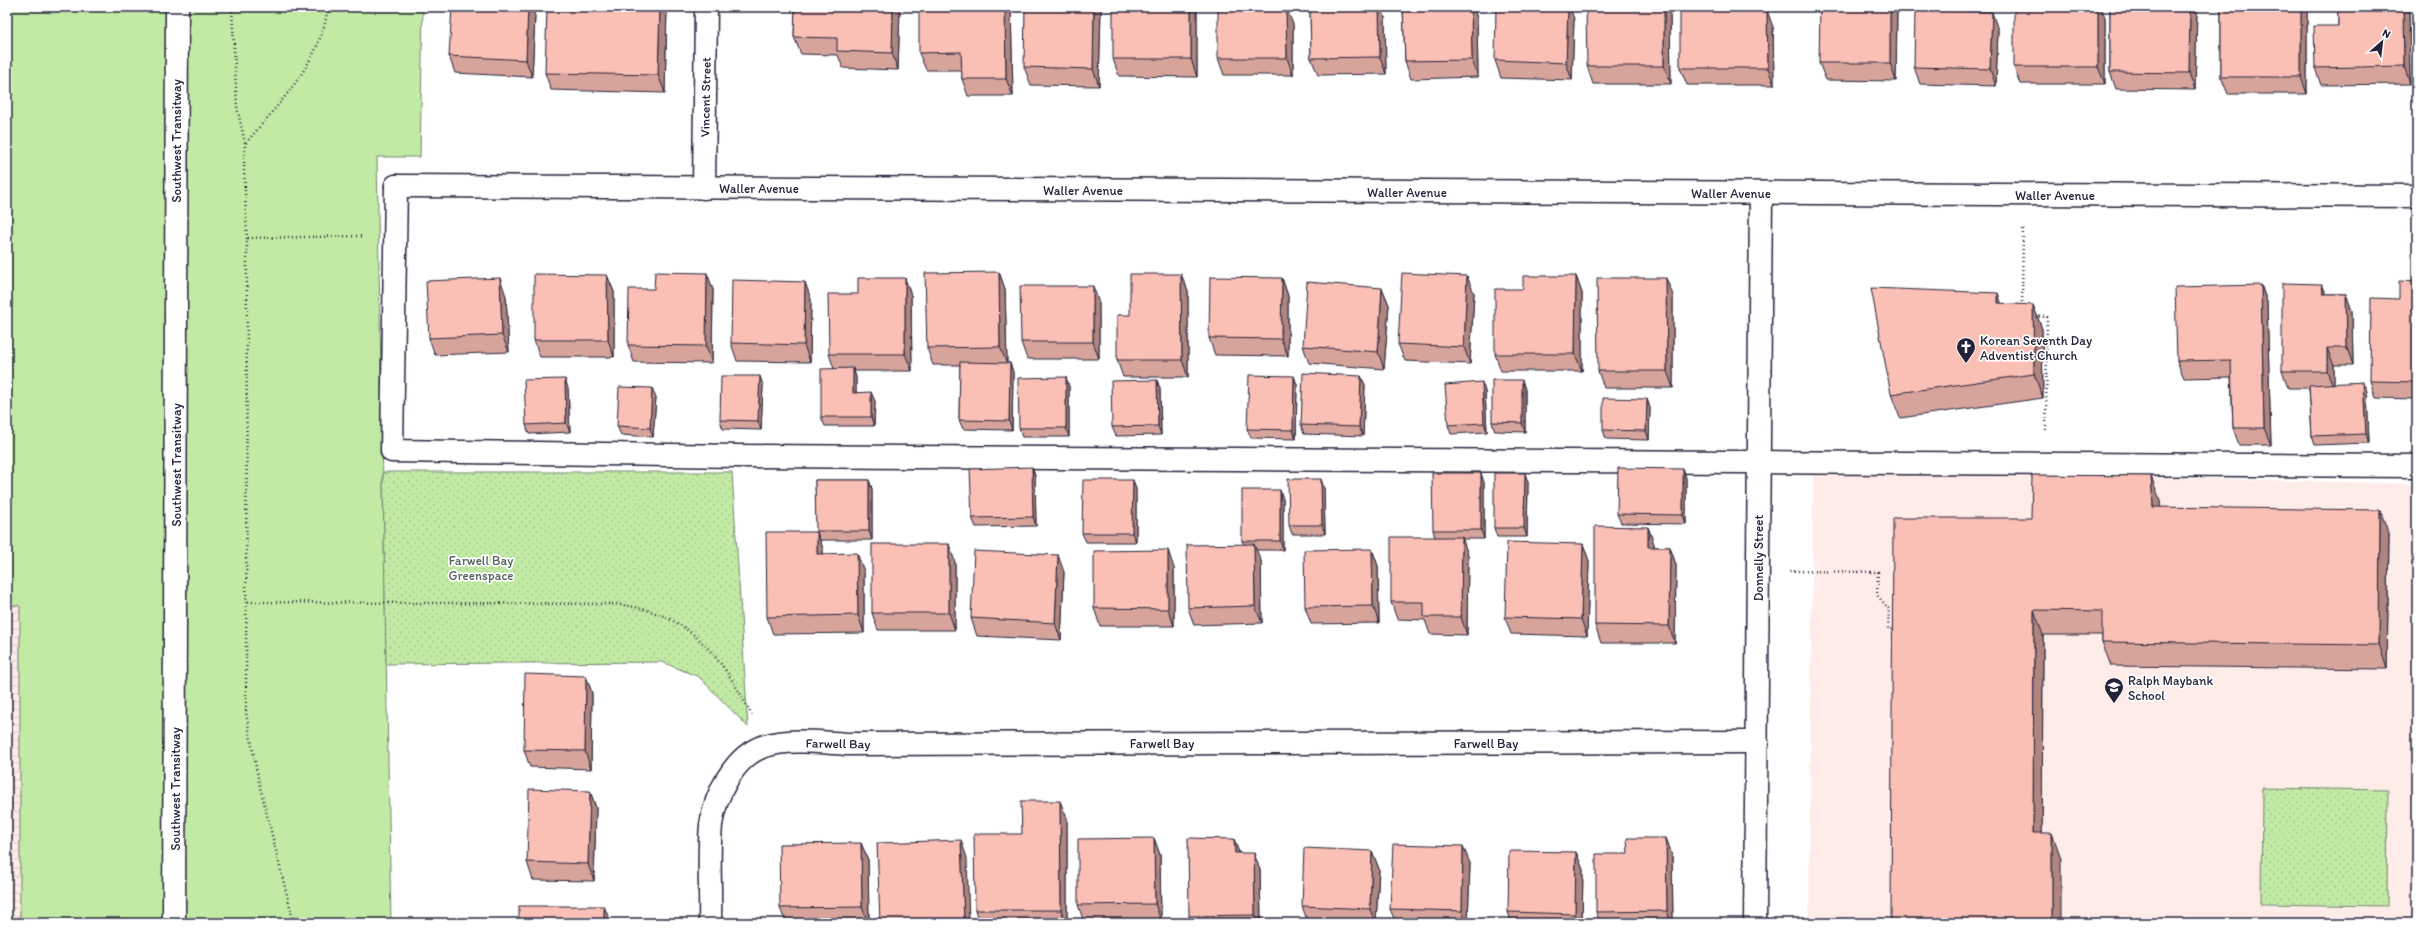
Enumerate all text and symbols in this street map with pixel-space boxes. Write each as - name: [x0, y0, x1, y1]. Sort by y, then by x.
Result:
- north arrow: [2362, 22, 2402, 62]
- text: N: [2380, 26, 2393, 41]
- street label: Vincent Street: [697, 57, 714, 137]
- street label: Southwest Transitway: [169, 79, 184, 203]
- street label: Waller Avenue: [719, 181, 799, 196]
- street label: Waller Avenue: [1043, 183, 1123, 198]
- street label: Waller Avenue: [1367, 185, 1447, 200]
- street label: Waller Avenue: [1691, 186, 1771, 201]
- street label: Waller Avenue: [2015, 188, 2095, 203]
- place label: Korean Seventh Day Adventist Church: [1980, 333, 2092, 363]
- church icon: Korean Seventh Day Adventist Church: [1955, 336, 1977, 364]
- street label: Southwest Transitway: [169, 403, 184, 527]
- street label: Donnelly Street: [1751, 515, 1766, 601]
- park label: Farwell Bay Greenspace: [448, 553, 514, 583]
- place label: Ralph Maybank School: [2128, 673, 2213, 703]
- school or university icon: Ralph Maybank School: [2103, 676, 2125, 704]
- street label: Southwest Transitway: [168, 727, 183, 851]
- street label: Farwell Bay: [806, 735, 870, 752]
- street label: Farwell Bay: [1130, 736, 1194, 751]
- street label: Farwell Bay: [1454, 736, 1518, 751]

